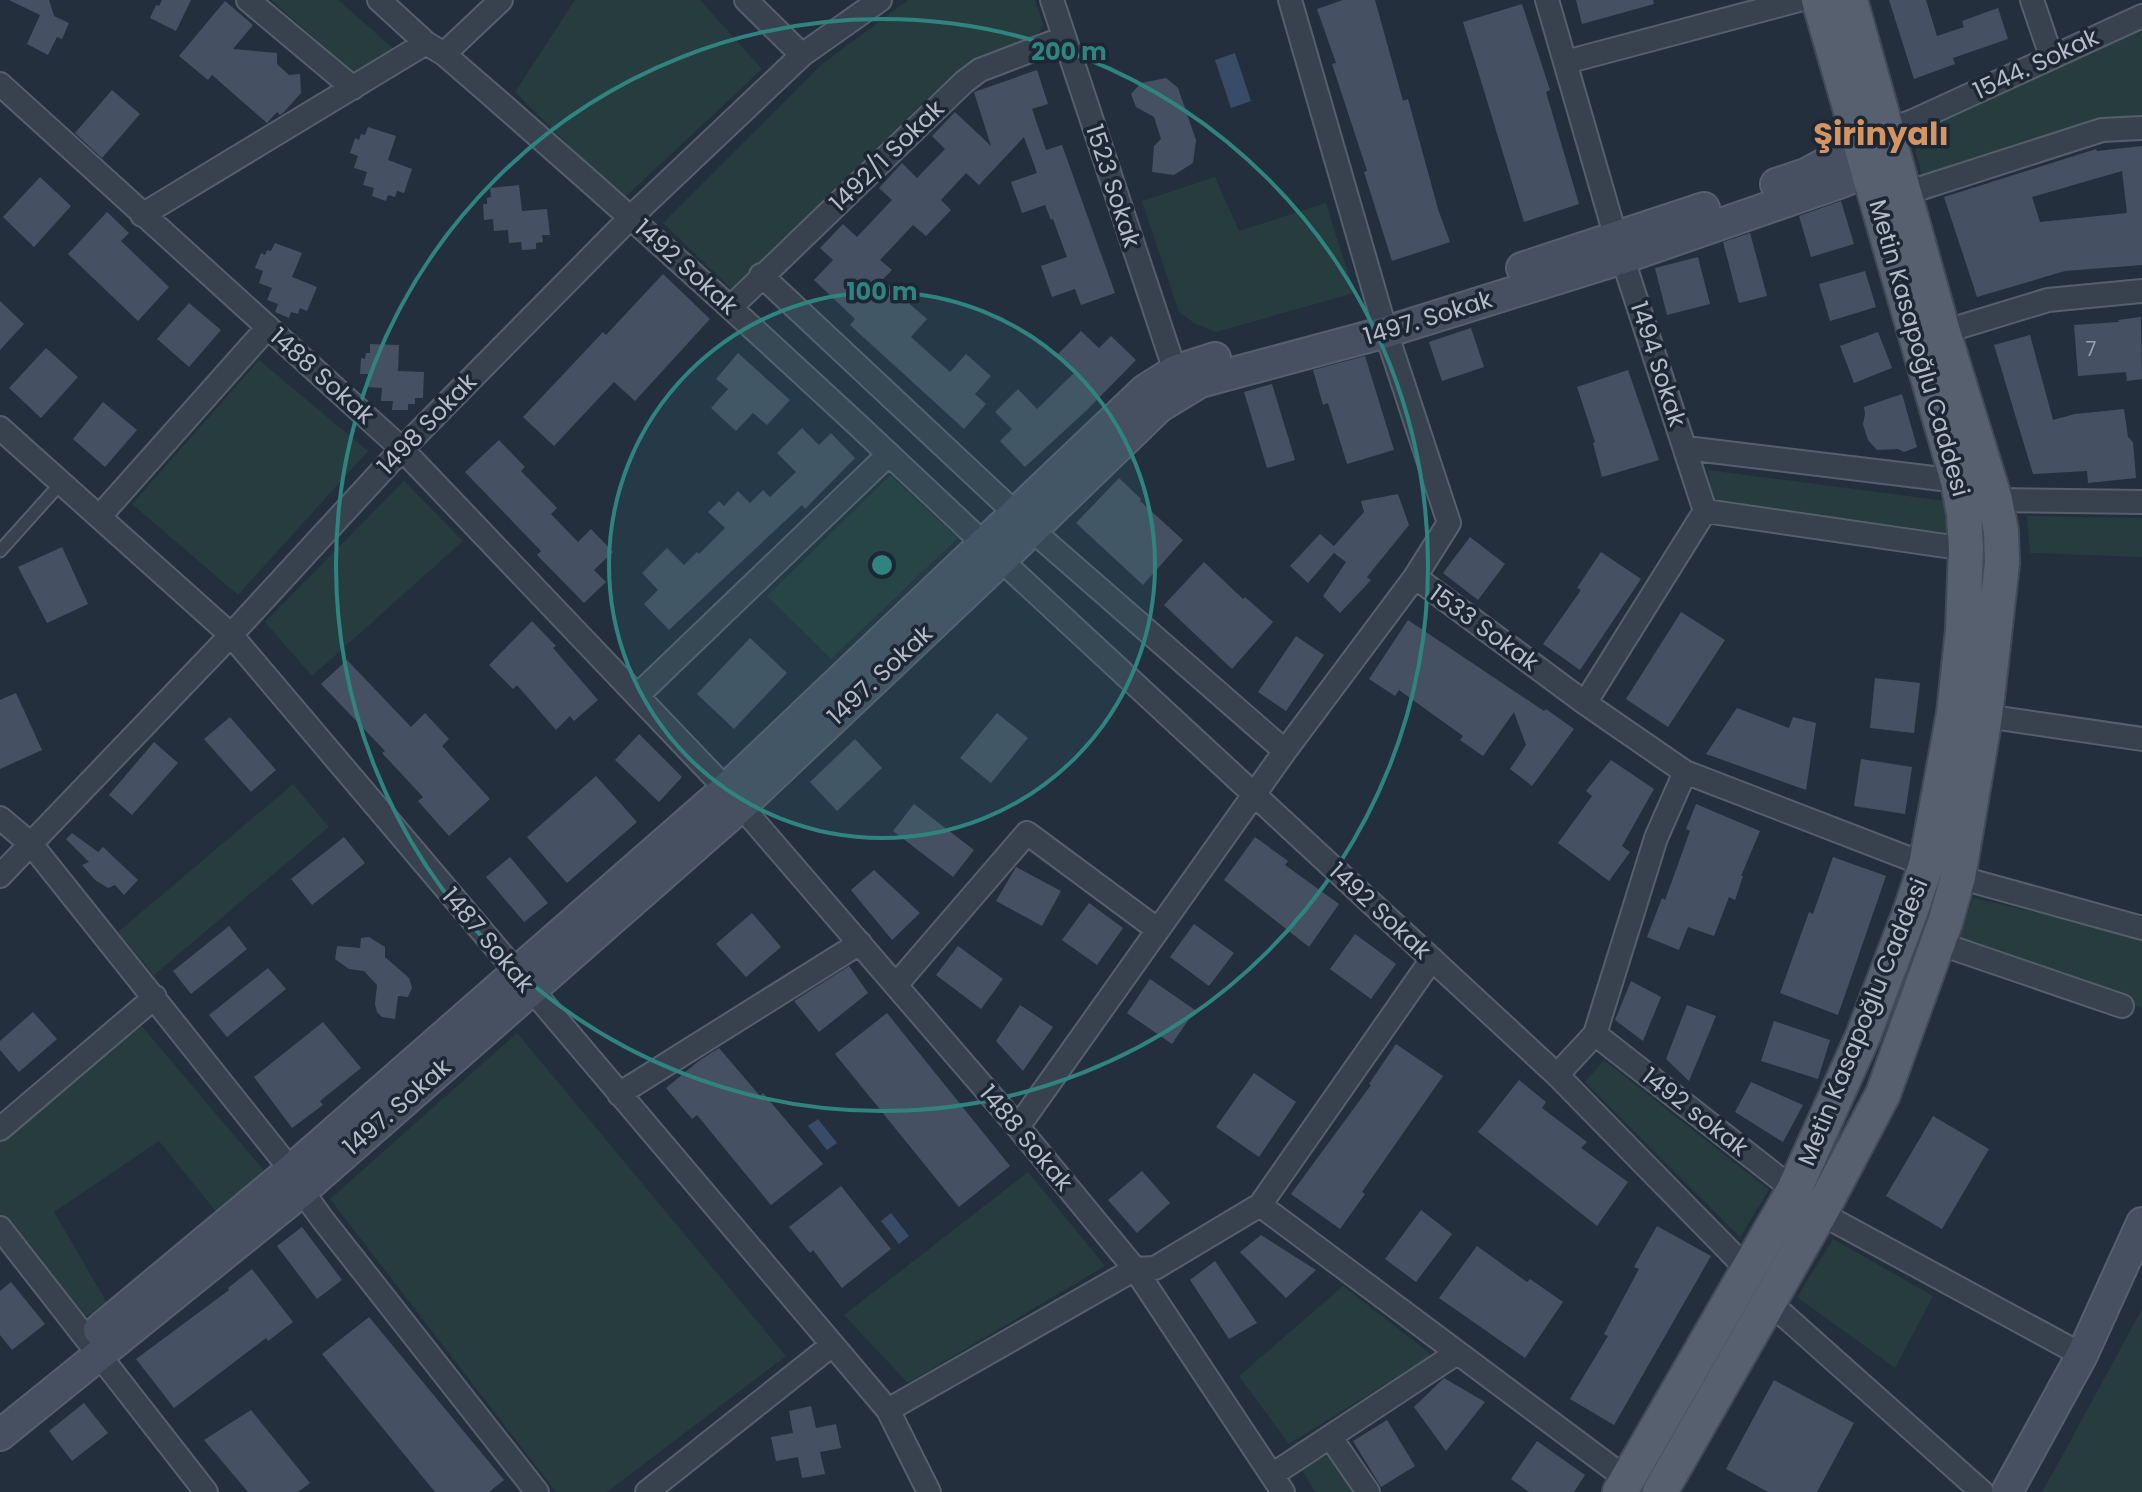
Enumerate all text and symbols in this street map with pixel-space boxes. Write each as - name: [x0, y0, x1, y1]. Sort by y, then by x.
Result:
- street label: 1544. Sokak: [1968, 20, 2104, 107]
- text: 200 m: [1031, 35, 1107, 68]
- street label: 1492/1 Sokak: [822, 92, 952, 219]
- district label: Şirinyalı: [1813, 111, 1949, 156]
- street label: 1523 Sokak: [1078, 120, 1149, 252]
- street label: Metin Kasapoğlu Caddesi: [1861, 196, 1978, 500]
- street label: 1492 Sokak: [628, 211, 746, 322]
- text: 100 m: [847, 275, 917, 308]
- street label: 1497. Sokak: [1360, 282, 1497, 353]
- street label: 1494 Sokak: [1623, 297, 1694, 431]
- street label: 1488 Sokak: [263, 320, 382, 432]
- house number: 7: [2086, 335, 2097, 363]
- street label: 1498 Sokak: [370, 365, 484, 482]
- centre of rings: [868, 551, 896, 579]
- street label: 1533 Sokak: [1423, 577, 1546, 679]
- street label: 1497. Sokak: [820, 617, 940, 732]
- street label: 1492 Sokak: [1322, 855, 1439, 967]
- street label: Metin Kasapoğlu Caddesi: [1790, 873, 1935, 1170]
- street label: 1487 Sokak: [435, 880, 543, 1000]
- street label: 1497. Sokak: [336, 1050, 458, 1163]
- street label: 1492 sokak: [1635, 1060, 1756, 1164]
- street label: 1488 Sokak: [972, 1077, 1081, 1199]

